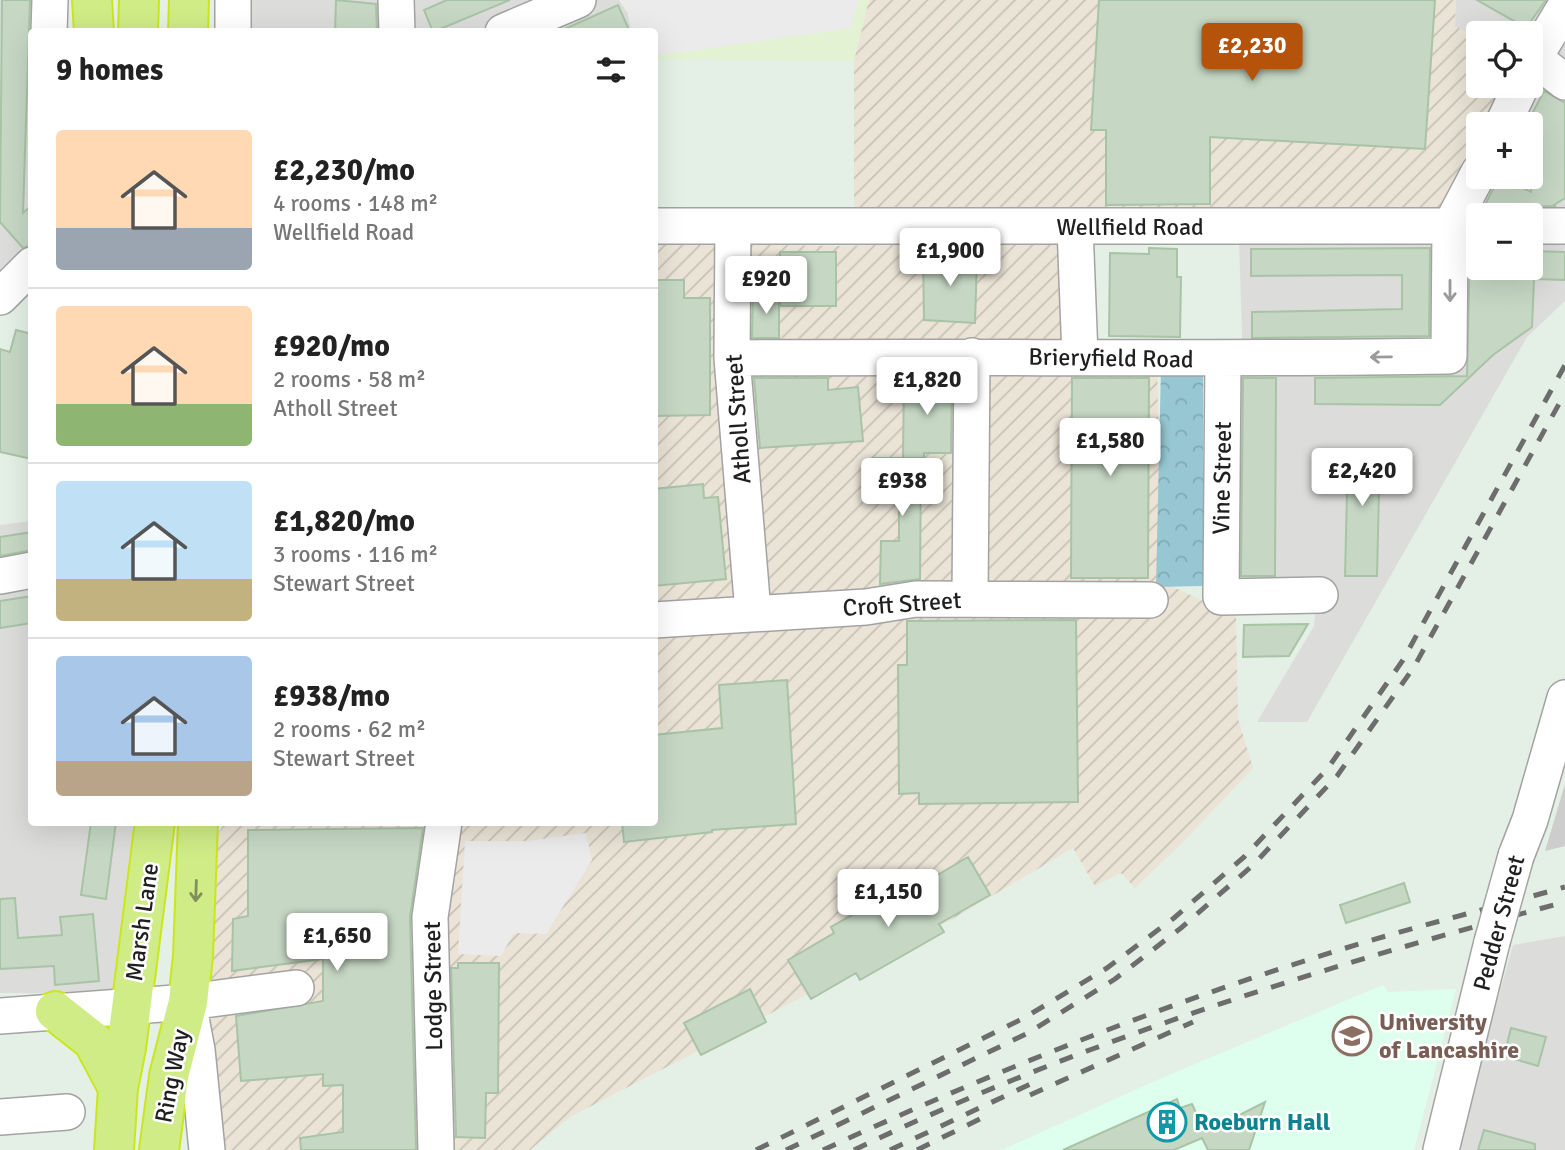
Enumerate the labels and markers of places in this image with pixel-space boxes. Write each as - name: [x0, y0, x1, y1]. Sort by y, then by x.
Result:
- pin: £2,230: [1195, 24, 1309, 83]
- pin: £1,900: [893, 229, 1007, 288]
- pin: £920: [725, 256, 807, 316]
- pin: £1,820: [870, 358, 984, 417]
- pin: £1,580: [1053, 419, 1167, 478]
- pin: £2,420: [1305, 448, 1419, 508]
- pin: £938: [861, 458, 943, 518]
- pin: £1,150: [831, 870, 945, 929]
- pin: £1,650: [280, 914, 394, 973]
- place label: University of Lancashire: [1379, 1007, 1519, 1065]
- school or university icon: University of Lancashire: [1331, 1015, 1373, 1057]
- building icon: Roeburn Hall: [1146, 1101, 1188, 1143]
- place label: Roeburn Hall: [1194, 1107, 1331, 1137]

